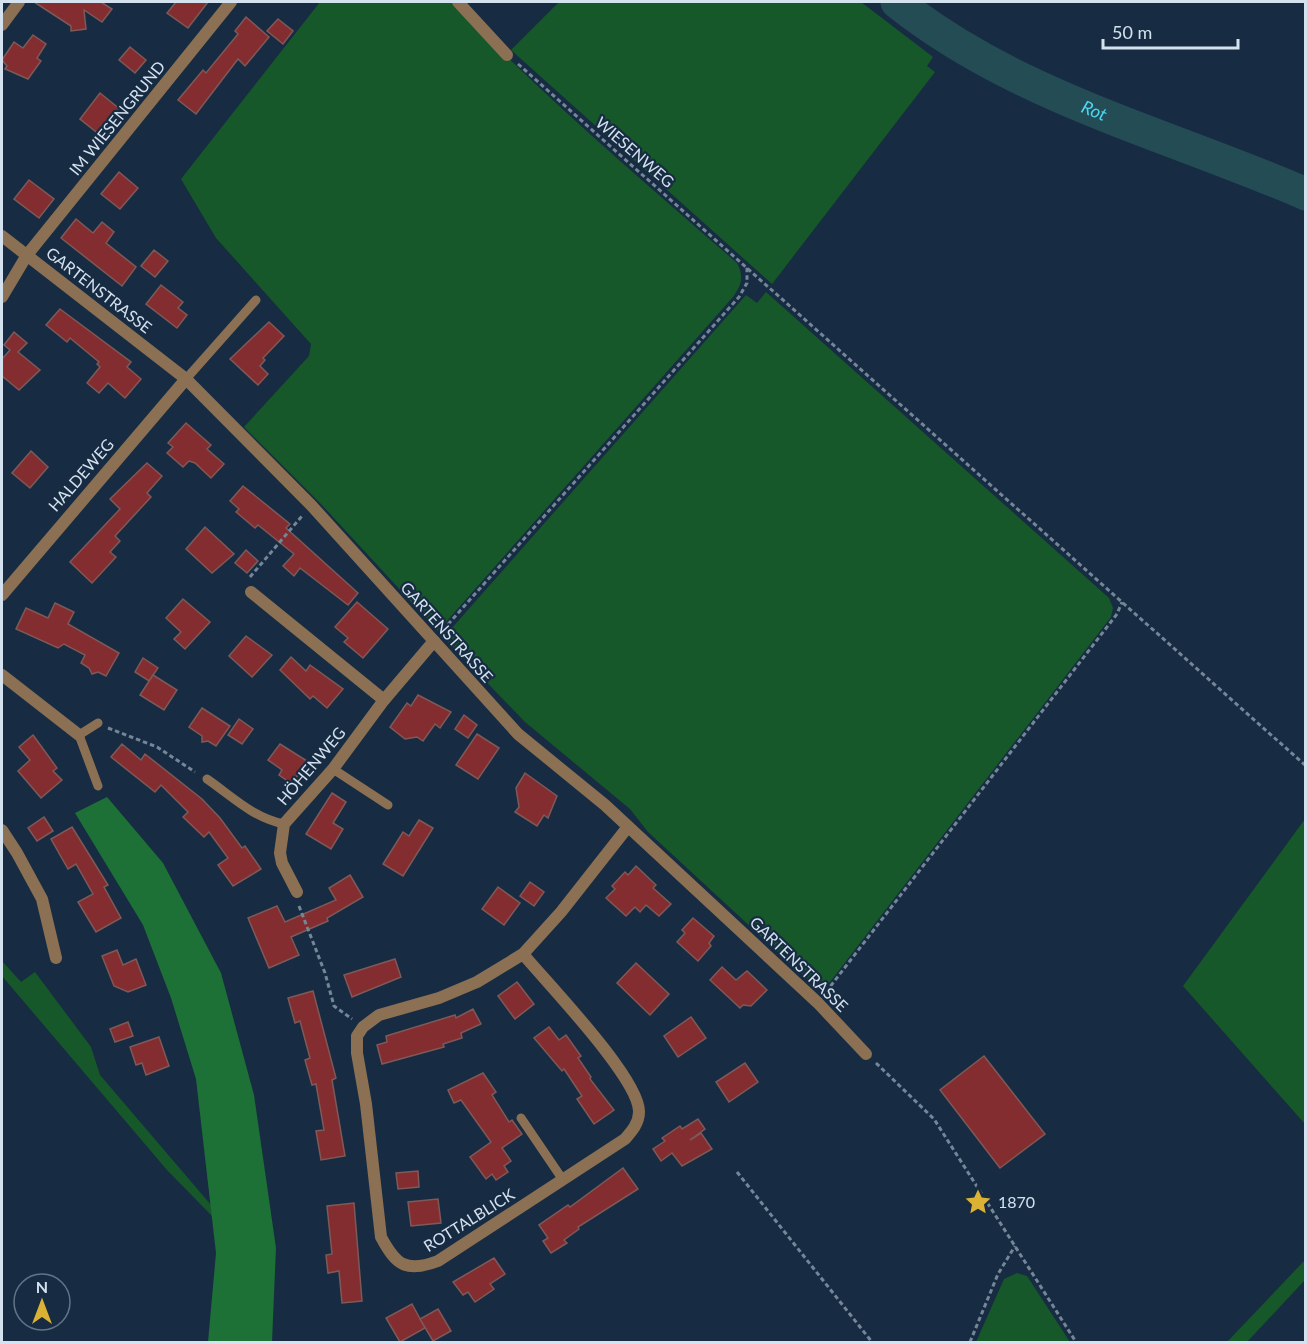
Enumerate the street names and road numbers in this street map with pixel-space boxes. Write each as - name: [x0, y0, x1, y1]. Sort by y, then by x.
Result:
- street label: IM WIESENGRUND: [65, 57, 169, 179]
- street label: WIESENWEG: [592, 112, 678, 191]
- street label: GARTENSTRASSE: [43, 243, 156, 337]
- street label: HALDEWEG: [44, 435, 117, 515]
- street label: GARTENSTRASSE: [397, 578, 497, 686]
- street label: HÖHENWEG: [273, 723, 349, 809]
- street label: GARTENSTRASSE: [747, 912, 852, 1015]
- street label: ROTTALBLICK: [420, 1184, 518, 1255]

